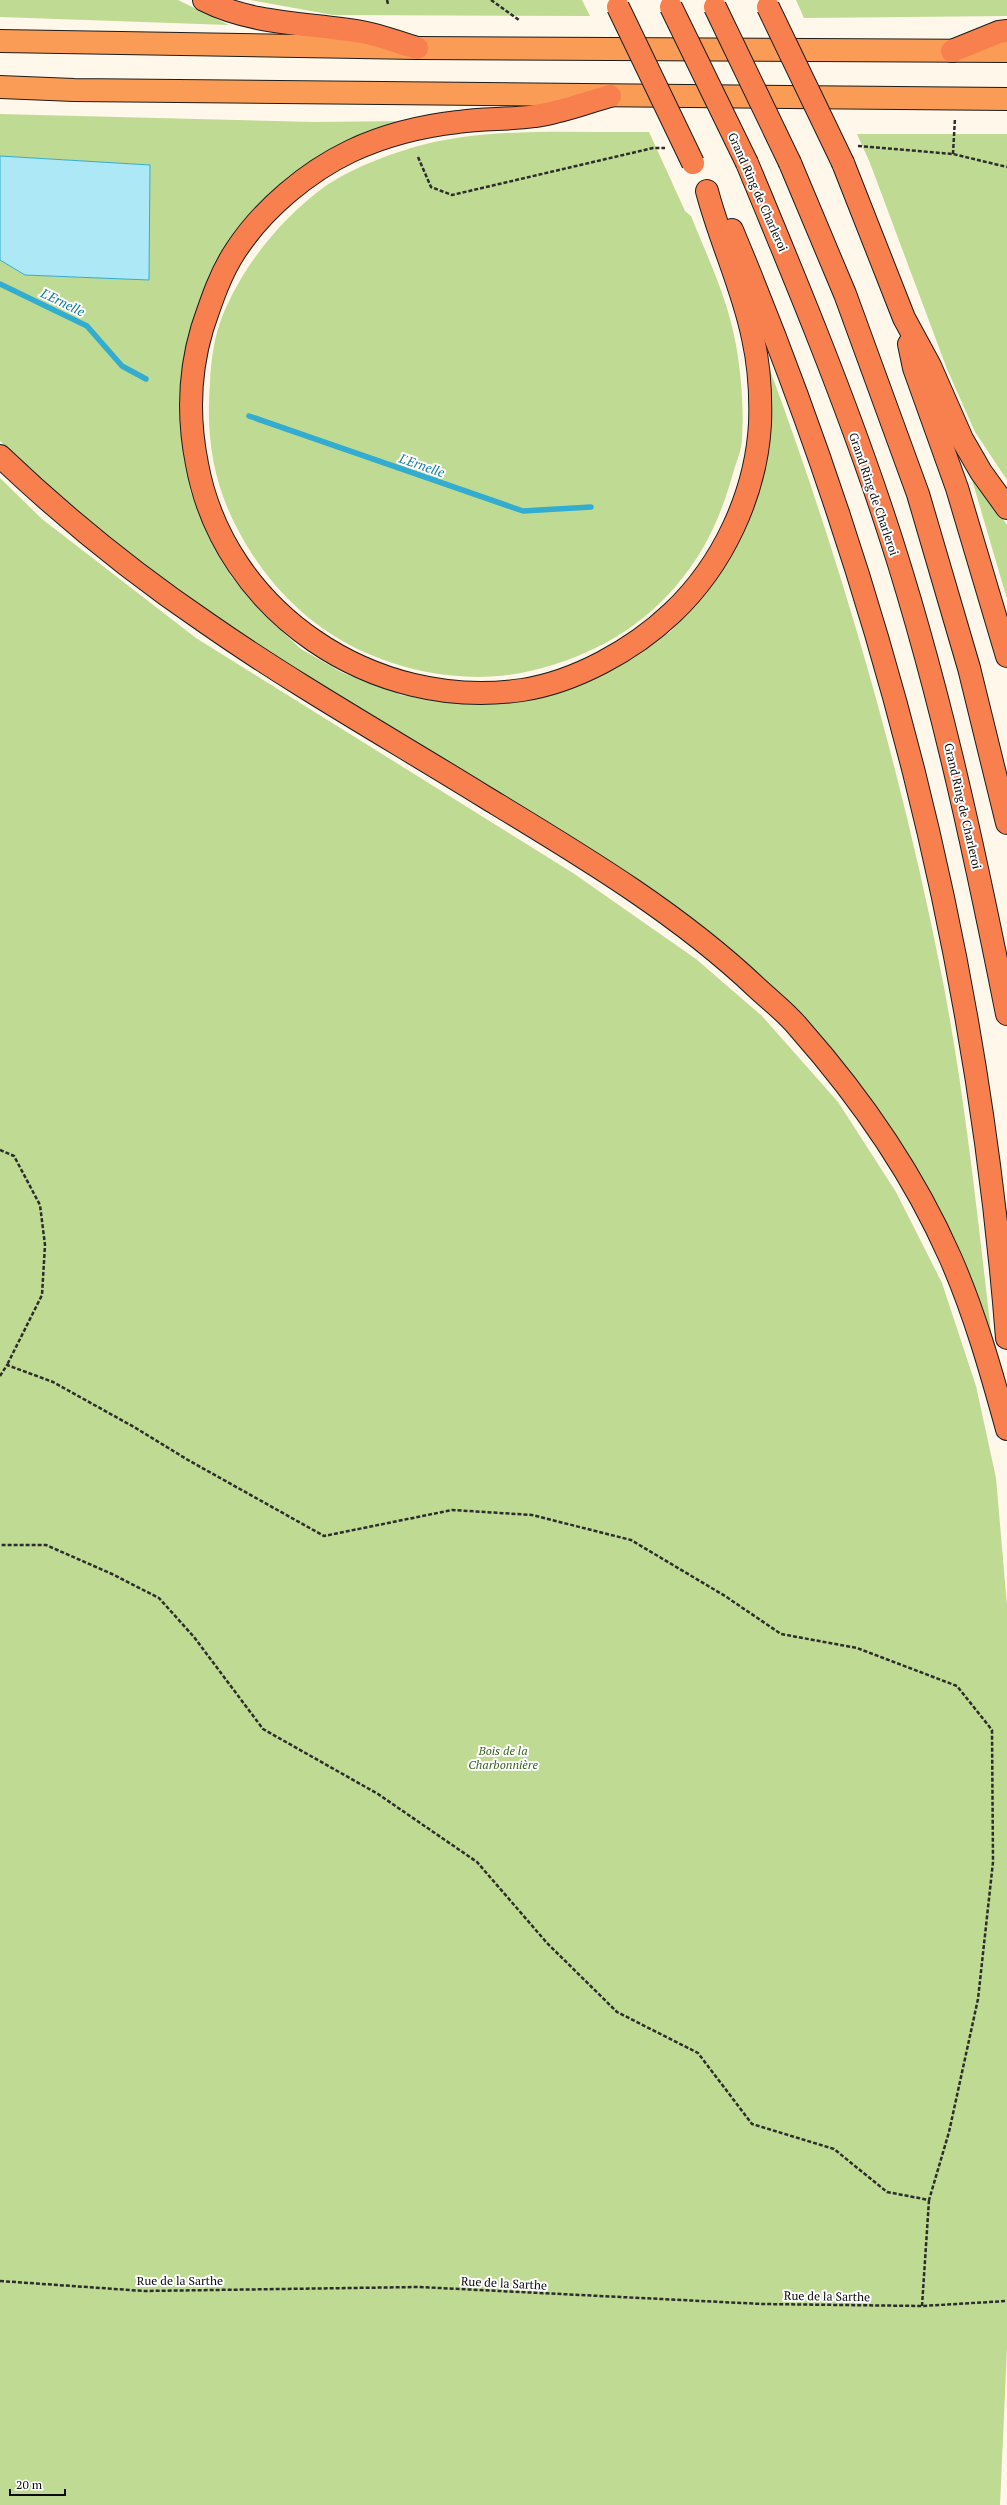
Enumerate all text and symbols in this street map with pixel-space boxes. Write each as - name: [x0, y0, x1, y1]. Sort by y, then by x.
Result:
- street label: Grand Ring de Charleroi: [725, 130, 791, 254]
- water label: L'Ernelle: [37, 283, 88, 320]
- street label: Grand Ring de Charleroi: [846, 431, 902, 558]
- water label: L'Ernelle: [396, 449, 447, 481]
- street label: Grand Ring de Charleroi: [941, 742, 985, 871]
- park label: Bois de la Charbonnière: [468, 1743, 538, 1772]
- street label: Rue de la Sarthe: [137, 2273, 223, 2288]
- street label: Rue de la Sarthe: [461, 2273, 547, 2293]
- street label: Rue de la Sarthe: [784, 2288, 870, 2304]
- scale bar: [10, 2471, 65, 2497]
- text: 20 m: [16, 2477, 43, 2492]

